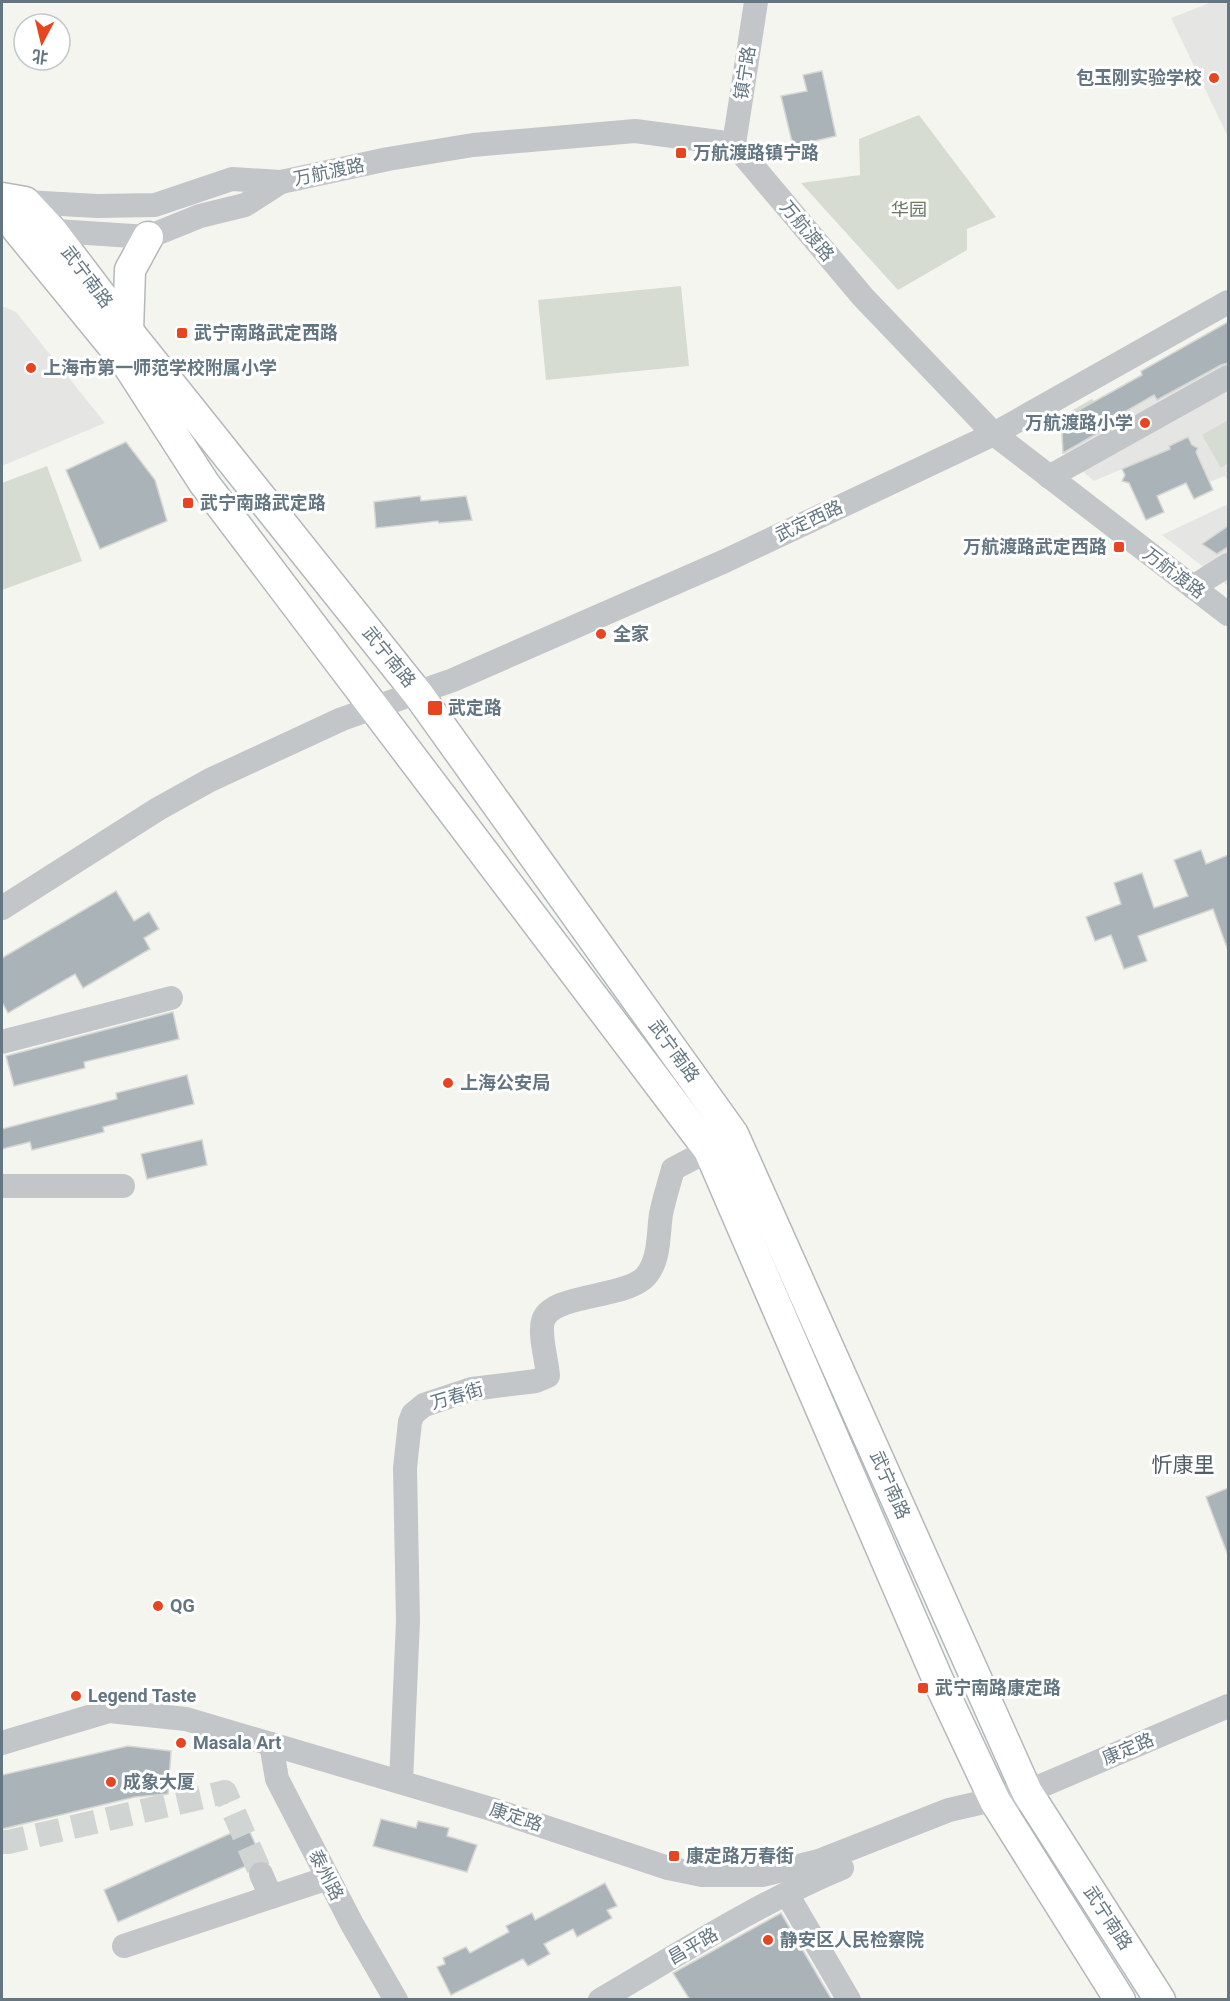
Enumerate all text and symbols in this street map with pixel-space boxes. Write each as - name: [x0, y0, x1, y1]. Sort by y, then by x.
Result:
- north arrow: [12, 12, 72, 72]
- street label: 镇宁路: [730, 45, 759, 101]
- text: 北: [31, 46, 49, 67]
- place label: 包玉刚实验学校: [1076, 67, 1202, 88]
- marker: 包玉刚实验学校: [1207, 71, 1221, 85]
- place label: 万航渡路镇宁路: [693, 142, 819, 163]
- marker: 万航渡路镇宁路: [674, 146, 688, 160]
- street label: 万航渡路: [291, 154, 366, 189]
- street label: 万航渡路: [776, 196, 839, 265]
- park label: 华园: [891, 199, 927, 220]
- street label: 武宁南路: [57, 242, 117, 312]
- place label: 武宁南路武定西路: [194, 322, 338, 343]
- marker: 武宁南路武定西路: [175, 326, 189, 340]
- place label: 上海市第一师范学校附属小学: [43, 357, 277, 378]
- marker: 上海市第一师范学校附属小学: [24, 361, 38, 375]
- place label: 万航渡路小学: [1025, 412, 1133, 433]
- marker: 万航渡路小学: [1138, 416, 1152, 430]
- place label: 武宁南路武定路: [200, 492, 326, 513]
- marker: 武宁南路武定路: [181, 496, 195, 510]
- street label: 武定西路: [772, 496, 846, 545]
- place label: 万航渡路武定西路: [963, 536, 1107, 557]
- marker: 万航渡路武定西路: [1112, 540, 1126, 554]
- street label: 万航渡路: [1139, 543, 1209, 603]
- street label: 武宁南路: [359, 622, 420, 691]
- place label: 全家: [613, 623, 649, 644]
- marker: 全家: [594, 627, 608, 641]
- place label: 武定路: [448, 697, 502, 718]
- marker: 武定路: [426, 699, 444, 717]
- street label: 武宁南路: [645, 1015, 704, 1086]
- place label: 上海公安局: [460, 1072, 550, 1093]
- marker: 上海公安局: [441, 1076, 455, 1090]
- street label: 万春街: [428, 1378, 486, 1413]
- street label: 武宁南路: [866, 1448, 915, 1522]
- district label: 忻康里: [1152, 1453, 1215, 1477]
- place label: QG: [170, 1595, 195, 1616]
- marker: QG: [151, 1599, 165, 1613]
- place label: 武宁南路康定路: [935, 1677, 1061, 1698]
- marker: 武宁南路康定路: [916, 1681, 930, 1695]
- place label: Legend Taste: [88, 1685, 196, 1706]
- marker: Legend Taste: [69, 1689, 83, 1703]
- street label: 康定路: [1099, 1728, 1157, 1769]
- place label: Masala Art: [193, 1732, 281, 1753]
- marker: Masala Art: [174, 1736, 188, 1750]
- place label: 成象大厦: [123, 1771, 195, 1792]
- marker: 成象大厦: [104, 1775, 118, 1789]
- street label: 康定路: [487, 1798, 545, 1835]
- place label: 康定路万春街: [686, 1845, 794, 1866]
- street label: 泰州路: [305, 1846, 348, 1904]
- marker: 康定路万春街: [667, 1849, 681, 1863]
- street label: 武宁南路: [1080, 1882, 1137, 1954]
- street label: 昌平路: [664, 1923, 721, 1968]
- place label: 静安区人民检察院: [780, 1929, 924, 1950]
- marker: 静安区人民检察院: [761, 1933, 775, 1947]

